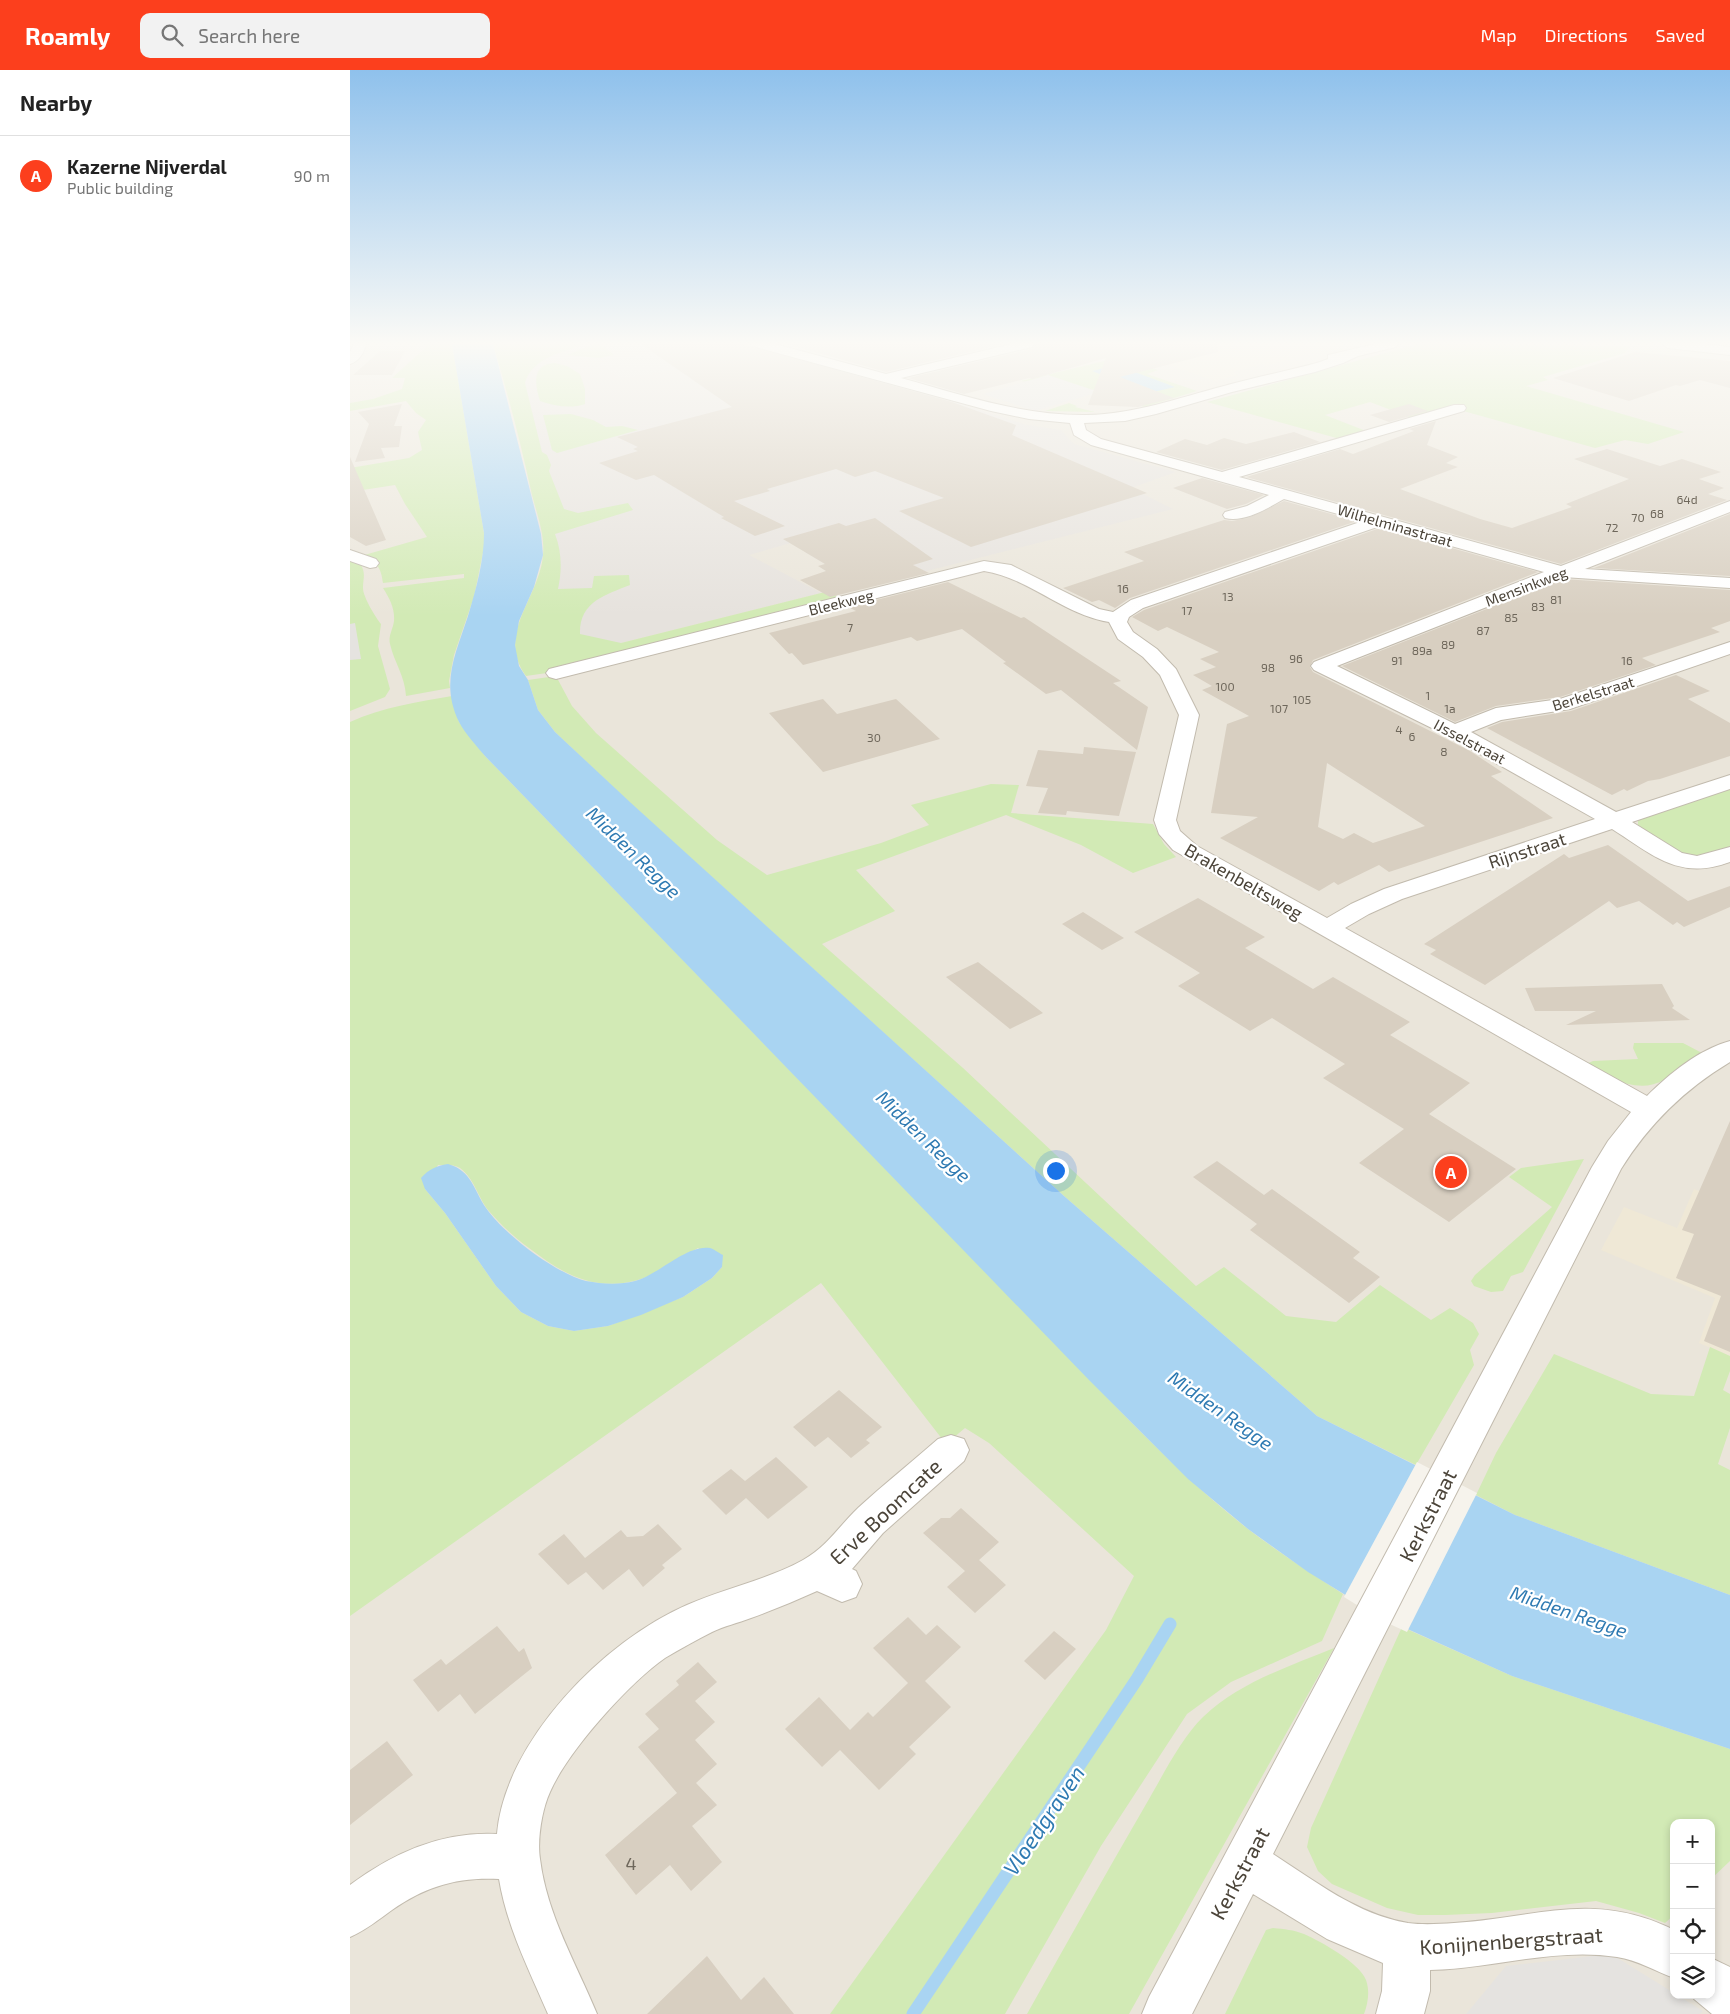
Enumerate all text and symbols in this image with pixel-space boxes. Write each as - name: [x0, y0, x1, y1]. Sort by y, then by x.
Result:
- search box: [140, 13, 490, 58]
- text: Roamly: [25, 21, 110, 50]
- icon: search: [158, 21, 186, 49]
- text: Search here: [198, 24, 300, 47]
- text: Map: [1480, 24, 1517, 46]
- text: Directions: [1545, 24, 1628, 46]
- text: Saved: [1656, 24, 1705, 46]
- text: Nearby: [20, 90, 92, 115]
- text: Kazerne Nijverdal: [67, 155, 227, 178]
- text: A: [31, 166, 41, 185]
- text: 90 m: [294, 166, 330, 185]
- text: Public building: [67, 178, 173, 197]
- house number: 64d: [1676, 492, 1698, 506]
- street label: Wilhelminastraat: [1335, 500, 1455, 550]
- house number: 68: [1650, 506, 1664, 520]
- house number: 70: [1631, 510, 1645, 524]
- house number: 72: [1606, 520, 1619, 534]
- street label: Mensinkweg: [1482, 562, 1570, 610]
- house number: 16: [1117, 581, 1129, 595]
- street label: Bleekweg: [807, 585, 876, 619]
- house number: 13: [1222, 589, 1234, 603]
- house number: 81: [1550, 592, 1562, 606]
- house number: 83: [1531, 599, 1545, 613]
- house number: 17: [1182, 603, 1192, 617]
- house number: 85: [1504, 610, 1518, 624]
- house number: 7: [847, 620, 853, 634]
- house number: 87: [1476, 623, 1490, 637]
- house number: 89: [1441, 637, 1455, 651]
- house number: 89a: [1412, 643, 1432, 657]
- house number: 96: [1289, 651, 1303, 665]
- house number: 91: [1391, 653, 1403, 667]
- house number: 16: [1621, 653, 1633, 667]
- house number: 98: [1261, 660, 1275, 674]
- street label: Berkelstraat: [1550, 672, 1636, 714]
- house number: 100: [1215, 679, 1235, 693]
- house number: 1: [1426, 688, 1430, 702]
- house number: 105: [1293, 692, 1311, 706]
- house number: 107: [1270, 701, 1288, 715]
- house number: 1a: [1444, 701, 1456, 715]
- street label: IJsselstraat: [1431, 715, 1509, 767]
- house number: 4: [1395, 722, 1403, 736]
- house number: 6: [1409, 729, 1416, 743]
- house number: 30: [867, 730, 881, 744]
- house number: 8: [1440, 744, 1448, 758]
- water label: Midden Regge: [582, 801, 686, 903]
- street label: Rijnstraat: [1485, 827, 1569, 873]
- street label: Brakenbeltsweg: [1181, 838, 1307, 924]
- water label: Midden Regge: [872, 1085, 976, 1187]
- pin: A: [1435, 1153, 1467, 1191]
- your location: [1043, 1158, 1069, 1184]
- water label: Midden Regge: [1164, 1365, 1278, 1455]
- street label: Erve Boomcate: [824, 1453, 946, 1569]
- street label: Kerkstraat: [1393, 1464, 1461, 1566]
- water label: Midden Regge: [1507, 1580, 1631, 1642]
- water label: Vloedgraven: [997, 1760, 1089, 1880]
- map controls: [1670, 1819, 1715, 1999]
- button: +: [1670, 1819, 1715, 1864]
- street label: Kerkstraat: [1204, 1823, 1274, 1923]
- house number: 4: [625, 1852, 637, 1874]
- button: −: [1670, 1864, 1715, 1909]
- button: locate: [1670, 1909, 1715, 1954]
- street label: Konijnenbergstraat: [1418, 1921, 1604, 1960]
- button: layers: [1670, 1954, 1715, 1999]

